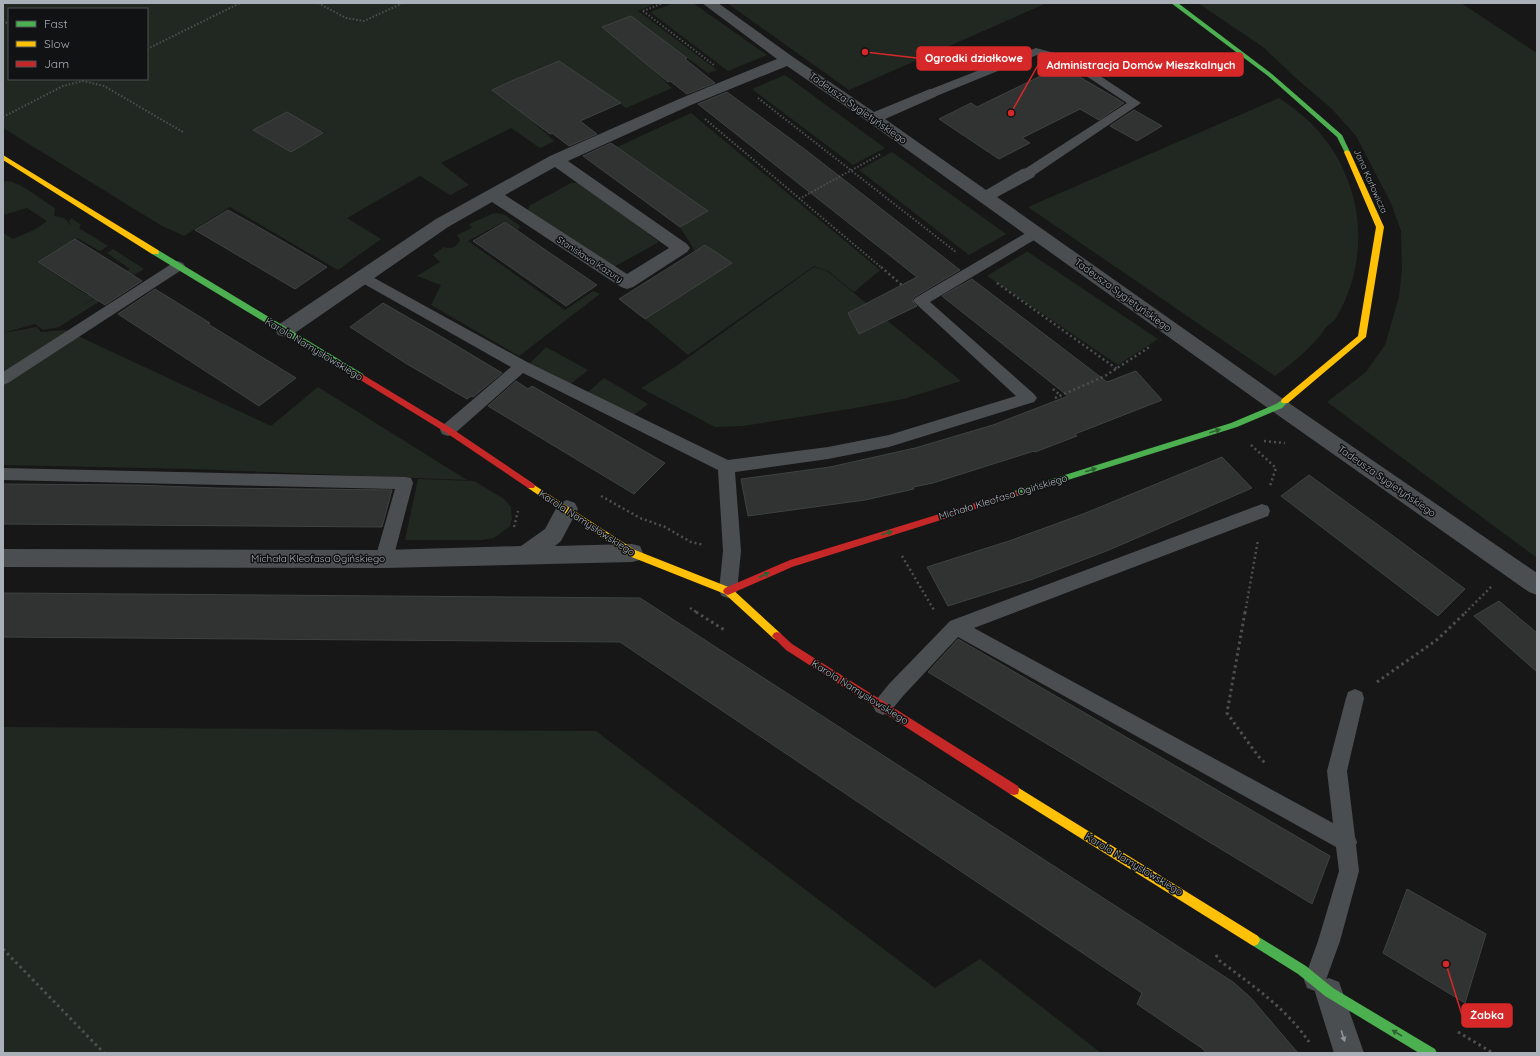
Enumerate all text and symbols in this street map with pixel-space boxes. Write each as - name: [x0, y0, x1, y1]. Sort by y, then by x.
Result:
- legend: [8, 8, 148, 80]
- text: Fast: [44, 16, 68, 31]
- text: Slow: [44, 36, 70, 51]
- callout: Ogrodki działkowe: [917, 47, 1031, 70]
- text: Ogrodki działkowe: [925, 51, 1024, 65]
- callout: Administracja Domów Mieszkalnych: [1038, 53, 1243, 76]
- text: Jam: [44, 56, 69, 71]
- text: Administracja Domów Mieszkalnych: [1046, 58, 1236, 72]
- street label: Tadeusza Sygietyńskiego: [806, 69, 910, 147]
- street label: Jana Karłowicza: [1352, 147, 1390, 215]
- street label: Stanisława Kazury: [555, 234, 625, 284]
- street label: Tadeusza Sygietyńskiego: [1072, 255, 1174, 335]
- street label: Karola Namysłowskiego: [263, 315, 365, 383]
- one-way arrow: [1209, 428, 1221, 434]
- street label: Tadeusza Sygietyńskiego: [1335, 442, 1439, 520]
- one-way arrow: [1085, 467, 1097, 473]
- street label: Michała Kleofasa Ogińskiego: [937, 471, 1069, 523]
- street label: Karola Namysłowskiego: [537, 487, 637, 559]
- one-way arrow: [881, 530, 893, 536]
- street label: Michała Kleofasa Ogińskiego: [251, 552, 385, 565]
- one-way arrow: [758, 572, 769, 578]
- street label: Karola Namysłowskiego: [809, 657, 911, 727]
- street label: Karola Namysłowskiego: [1083, 830, 1185, 898]
- callout: Żabka: [1462, 1004, 1512, 1027]
- text: Żabka: [1470, 1008, 1504, 1022]
- one-way arrow: [1392, 1029, 1402, 1037]
- one-way arrow: [1340, 1030, 1346, 1042]

